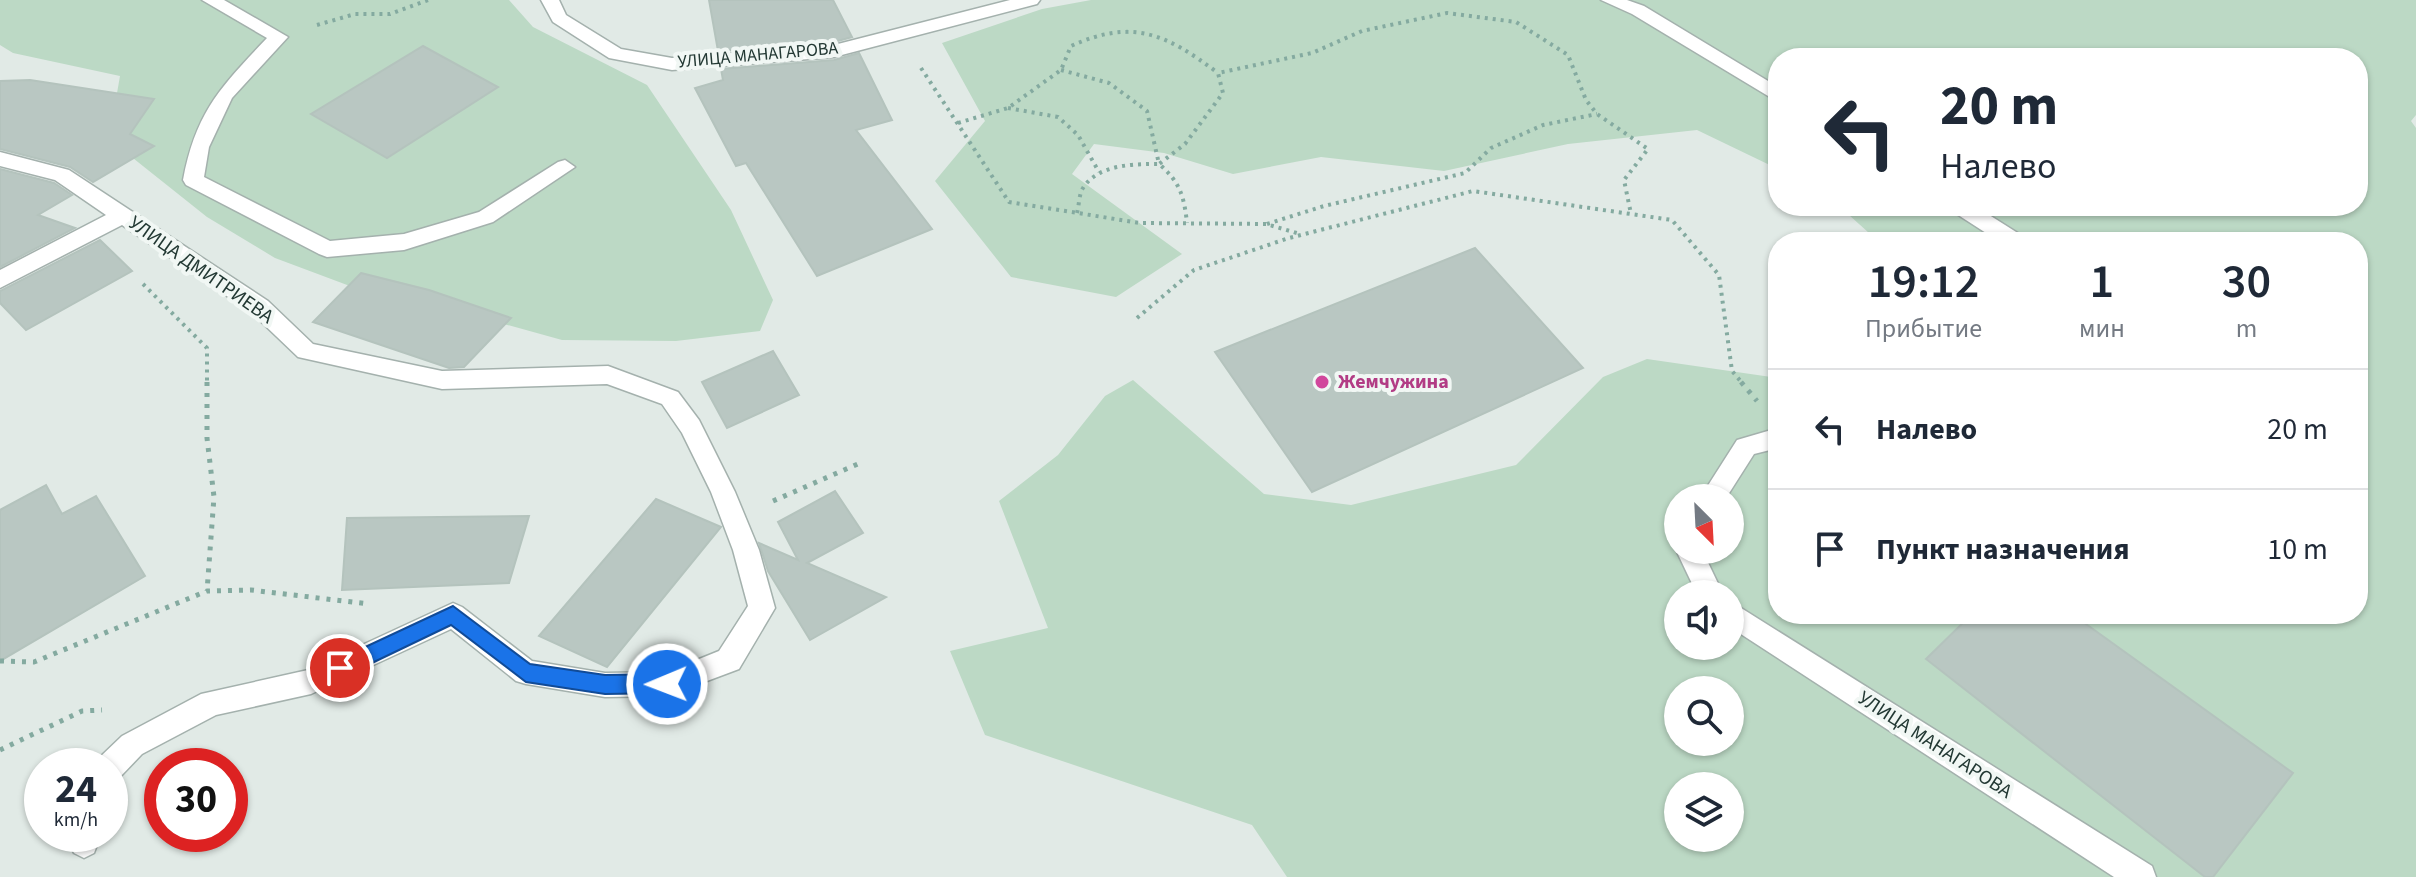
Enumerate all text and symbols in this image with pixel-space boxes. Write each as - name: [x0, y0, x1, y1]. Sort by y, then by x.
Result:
- street label: УЛИЦА МАНАГАРОВА: [677, 36, 839, 74]
- text: 20 m: [1940, 67, 2058, 146]
- icon: left: [1808, 80, 1912, 184]
- text: Налево: [1940, 141, 2056, 192]
- street label: УЛИЦА ДМИТРИЕВА: [123, 209, 279, 331]
- text: 19:12: [1868, 248, 1979, 316]
- text: 1: [2090, 248, 2114, 316]
- text: 30: [2222, 248, 2271, 316]
- text: Прибытие: [1865, 310, 1982, 347]
- text: мин: [2079, 310, 2125, 347]
- text: m: [2236, 310, 2257, 347]
- place label: Жемчужина: [1338, 368, 1449, 396]
- marker: Жемчужина: [1313, 373, 1331, 391]
- icon: left: [1808, 407, 1852, 451]
- text: Налево: [1876, 408, 1977, 451]
- text: 20 m: [2267, 408, 2328, 451]
- north arrow: [1664, 484, 1744, 564]
- map controls: [1664, 484, 1744, 852]
- icon: arrive: [1808, 527, 1852, 571]
- text: Пункт назначения: [1876, 528, 2130, 571]
- text: 10 m: [2267, 528, 2328, 571]
- button: sound: [1664, 580, 1744, 660]
- pin: [306, 634, 374, 702]
- position arrow: [625, 642, 709, 726]
- icon: arrive: [318, 646, 362, 690]
- button: search: [1664, 676, 1744, 756]
- street label: УЛИЦА МАНАГАРОВА: [1852, 685, 2018, 805]
- speed limit sign: 30: [144, 748, 248, 852]
- text: 24: [55, 761, 97, 818]
- button: layers: [1664, 772, 1744, 852]
- text: km/h: [54, 806, 98, 834]

